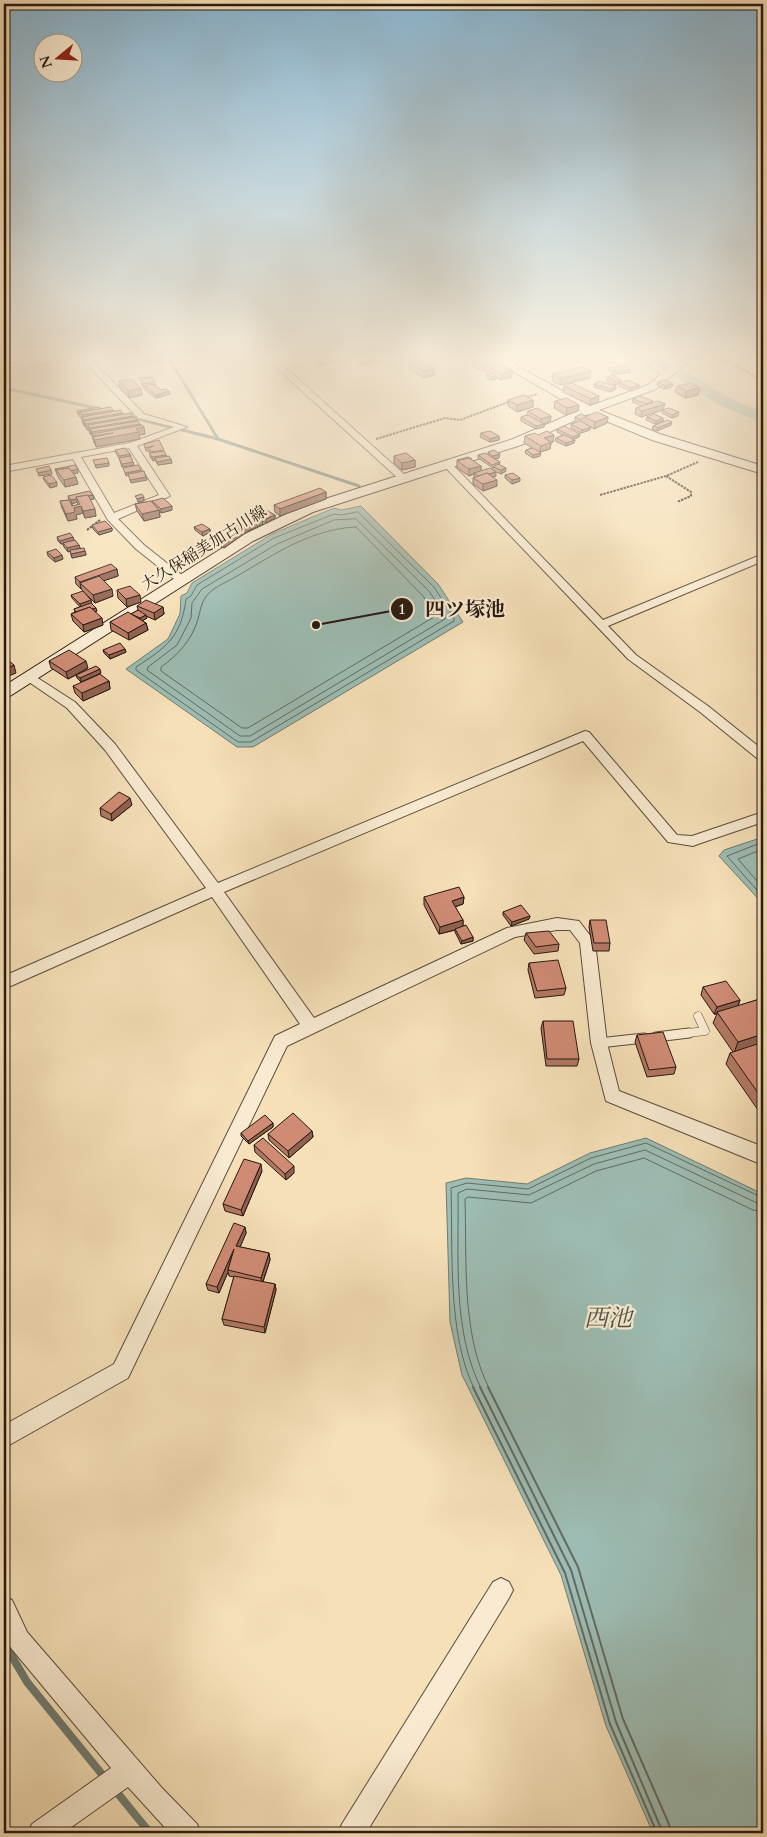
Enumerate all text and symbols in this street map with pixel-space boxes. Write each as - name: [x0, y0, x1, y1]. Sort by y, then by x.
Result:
- north arrow: [32, 32, 82, 82]
- text: N: [35, 53, 57, 71]
- street label: 大久保稲美加古川線: [137, 501, 271, 595]
- callout: 四ツ塚池: [390, 592, 515, 627]
- text: 四ツ塚池: [425, 596, 505, 623]
- text: 1: [398, 599, 406, 619]
- water label: 西池: [584, 1302, 635, 1335]

